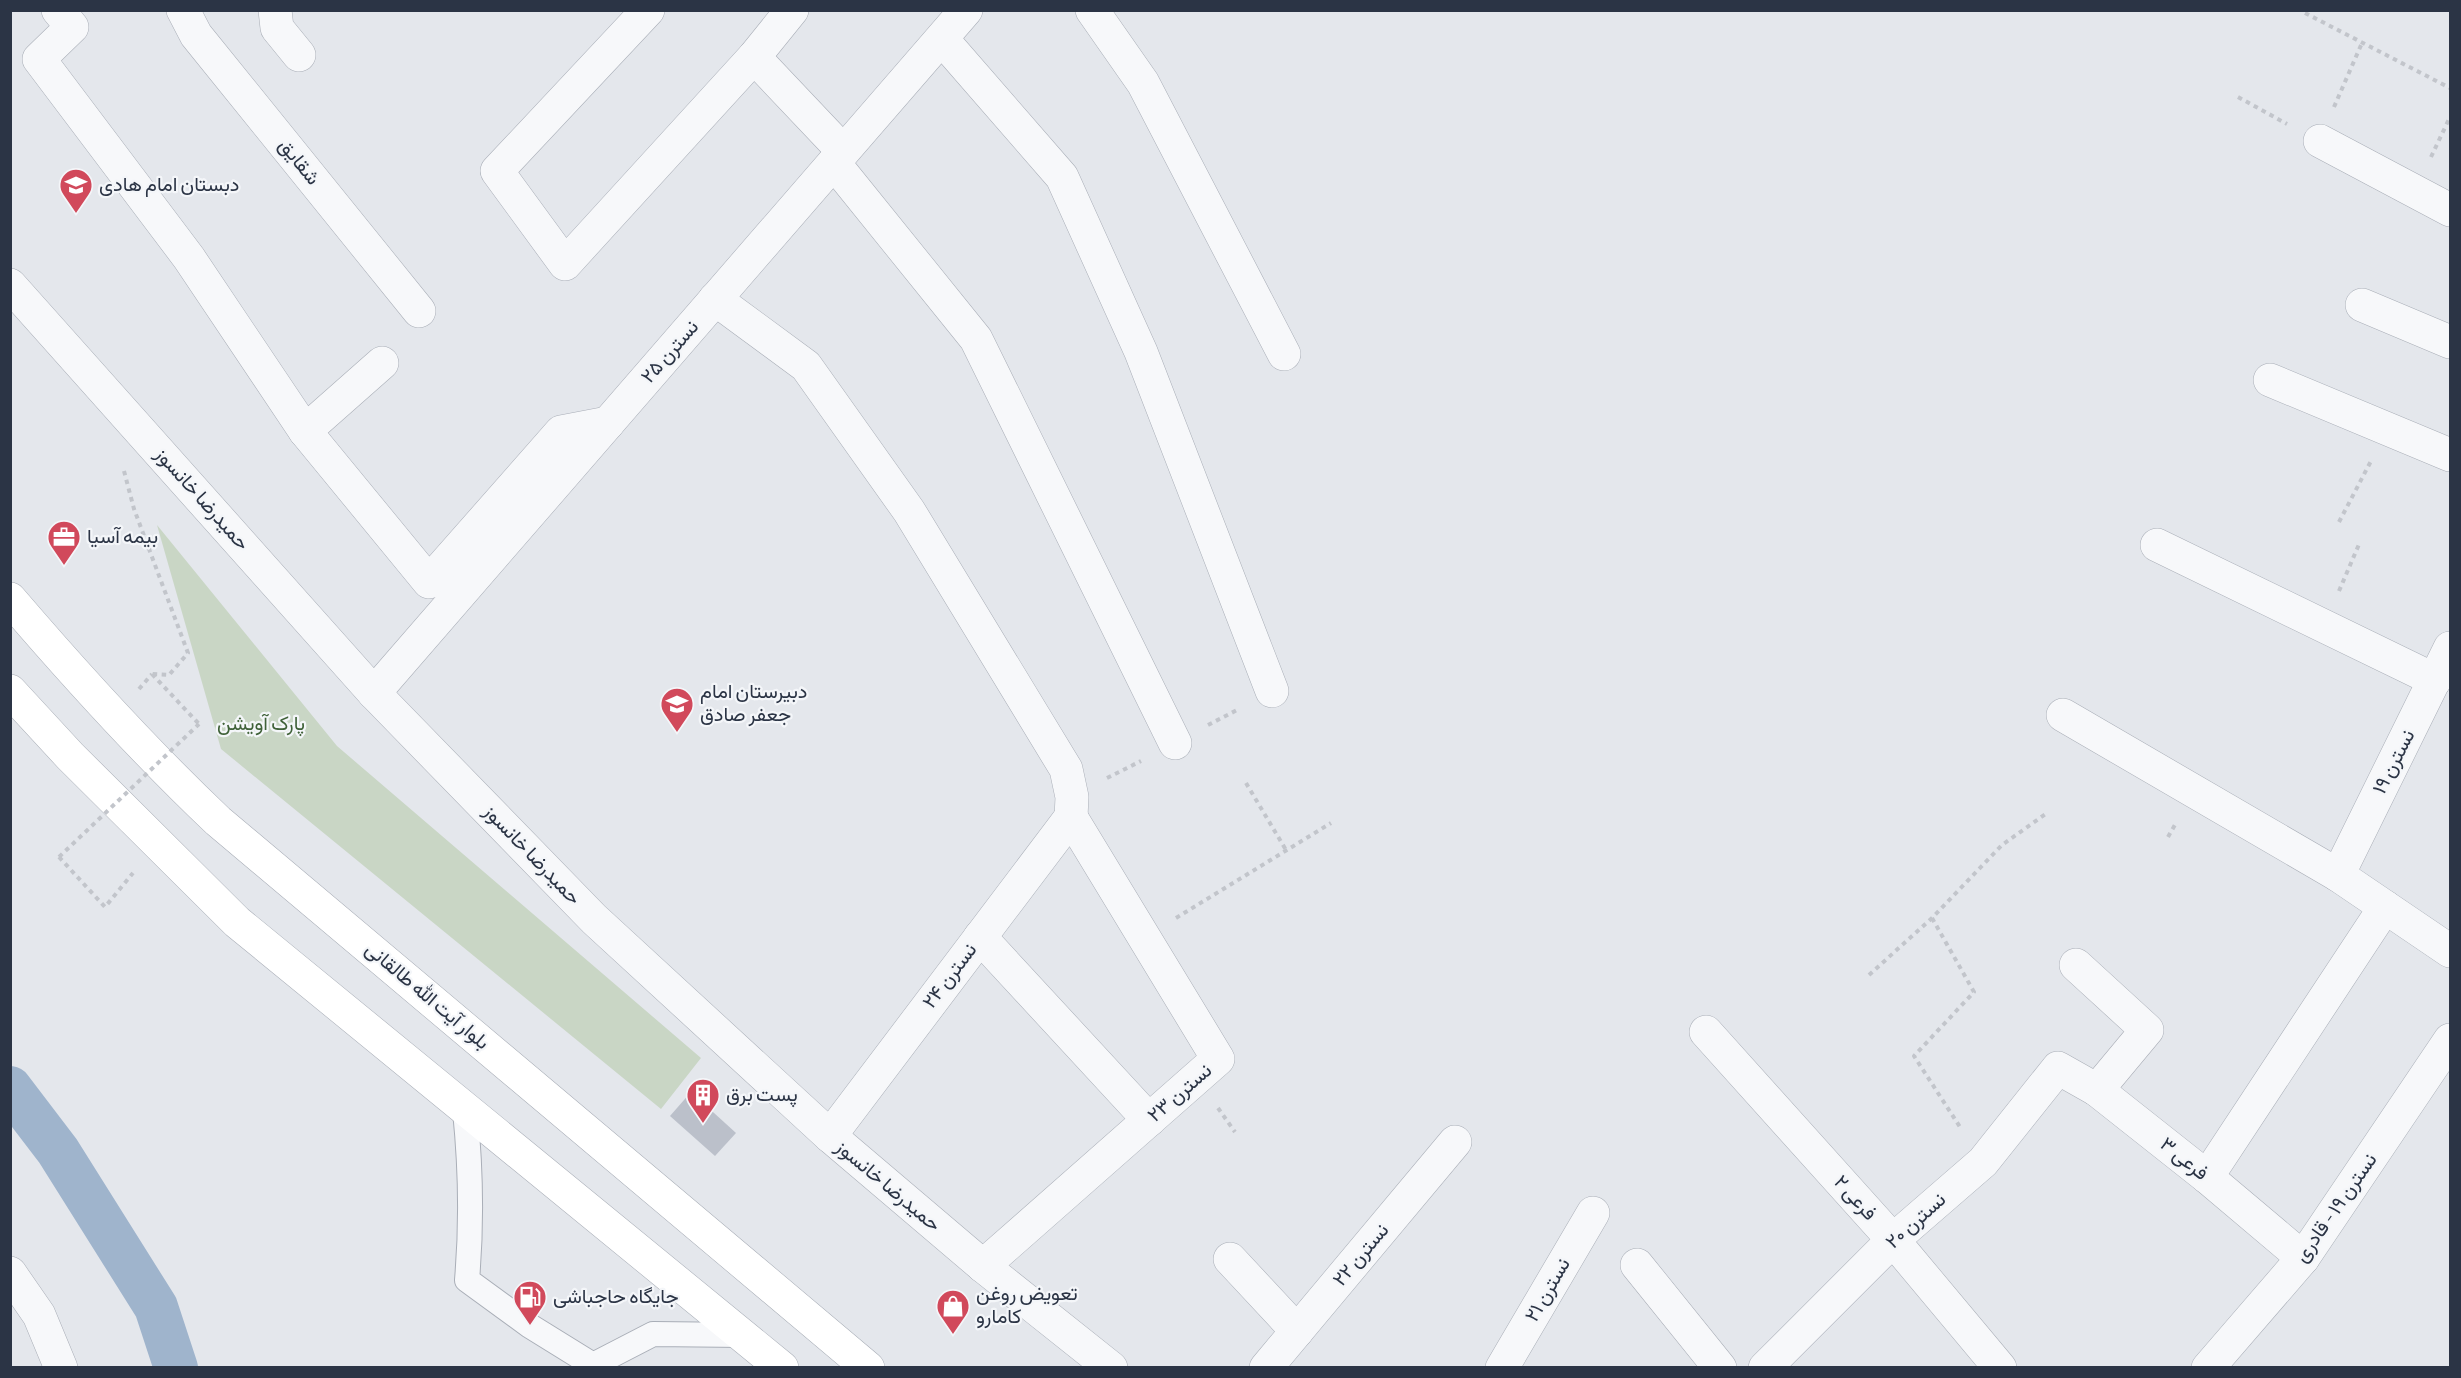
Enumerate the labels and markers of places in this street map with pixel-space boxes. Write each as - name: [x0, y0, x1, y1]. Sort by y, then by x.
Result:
- school or university icon: دبستان امام هادی: [58, 167, 94, 214]
- place label: دبستان امام هادی: [99, 173, 239, 197]
- office icon: بیمه آسیا: [46, 519, 82, 566]
- place label: بیمه آسیا: [87, 525, 158, 549]
- place label: دبیرستان امام جعفر صادق: [700, 680, 807, 727]
- school or university icon: دبیرستان امام جعفر صادق: [659, 686, 695, 733]
- building icon: پست برق: [685, 1077, 721, 1124]
- place label: پست برق: [726, 1083, 798, 1108]
- fuel station icon: جایگاه حاجباشی: [512, 1279, 548, 1326]
- place label: تعویض روغن کامارو: [976, 1282, 1078, 1329]
- place label: جایگاه حاجباشی: [553, 1285, 679, 1309]
- shop icon: تعویض روغن کامارو: [935, 1288, 971, 1335]

